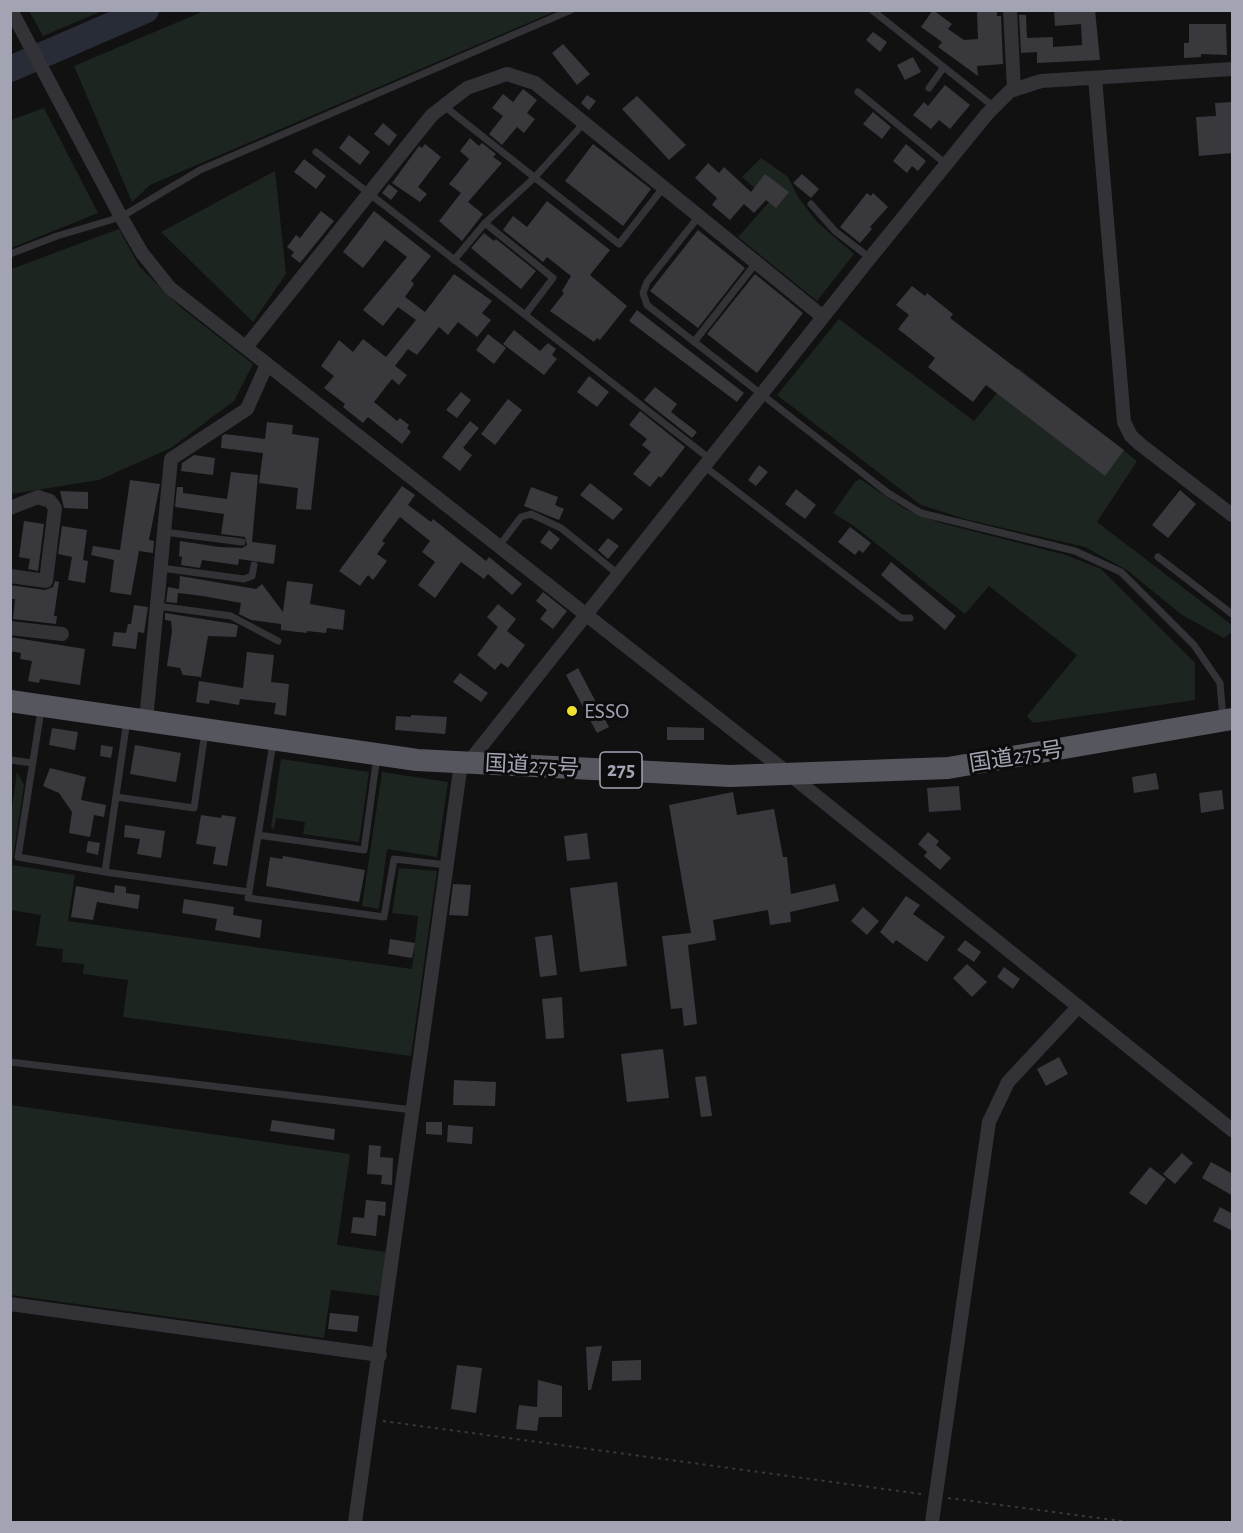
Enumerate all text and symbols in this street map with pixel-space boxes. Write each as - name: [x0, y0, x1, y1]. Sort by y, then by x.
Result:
- place label: ESSO: [584, 698, 629, 724]
- marker: ESSO: [565, 704, 579, 718]
- street label: 国道275号: [967, 737, 1065, 777]
- street label: 国道275号: [484, 750, 580, 782]
- road number: 275: [600, 752, 642, 788]

